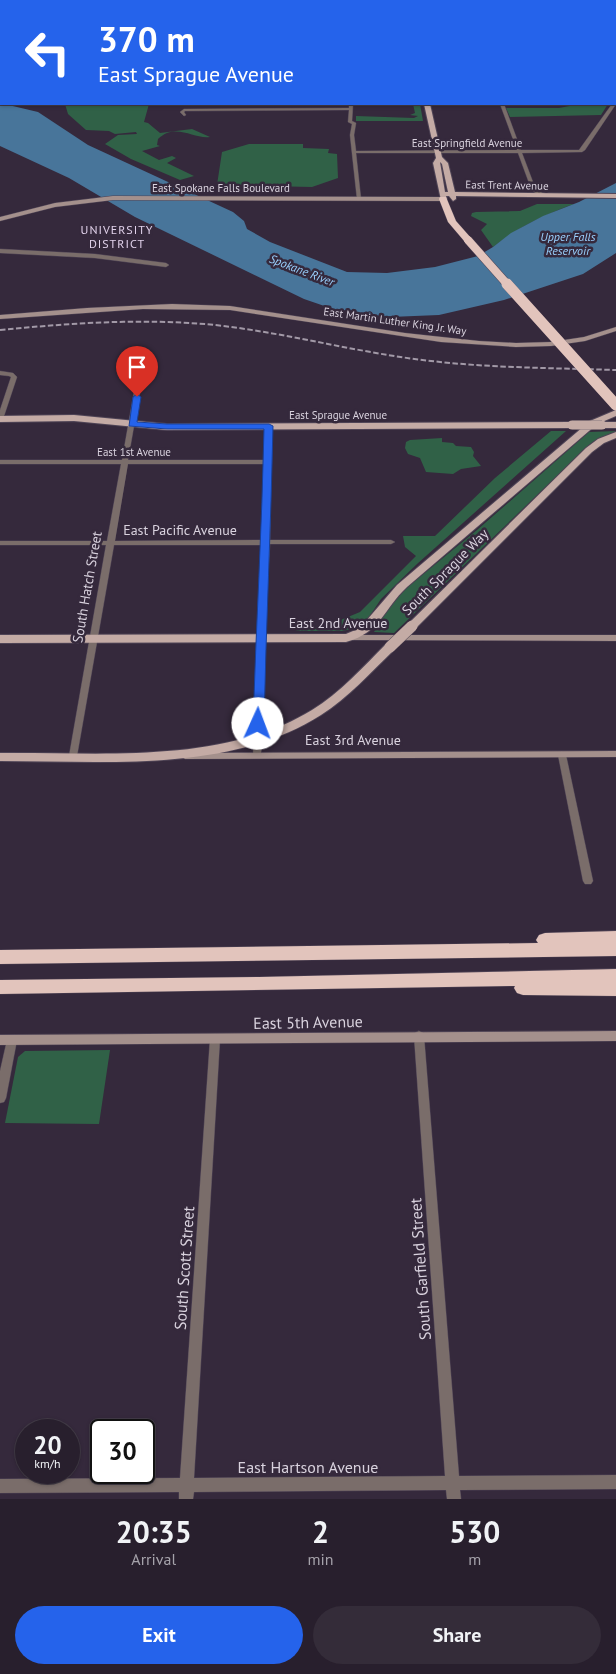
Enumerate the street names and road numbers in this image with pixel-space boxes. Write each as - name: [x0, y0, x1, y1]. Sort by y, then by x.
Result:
- street label: East Springfield Avenue: [412, 136, 523, 150]
- street label: East Trent Avenue: [465, 177, 549, 193]
- street label: East Spokane Falls Boulevard: [152, 181, 290, 195]
- street label: East Martin Luther King Jr. Way: [323, 304, 468, 338]
- street label: East Sprague Avenue: [289, 408, 387, 422]
- street label: East 1st Avenue: [97, 445, 171, 459]
- street label: East Pacific Avenue: [123, 521, 237, 539]
- street label: South Sprague Way: [398, 524, 493, 619]
- street label: South Hatch Street: [68, 530, 106, 644]
- street label: East 2nd Avenue: [289, 614, 387, 632]
- street label: East 3rd Avenue: [305, 731, 401, 749]
- street label: East 5th Avenue: [253, 1011, 363, 1033]
- street label: South Garfield Street: [405, 1197, 435, 1341]
- street label: South Scott Street: [170, 1205, 198, 1331]
- street label: East Hartson Avenue: [238, 1457, 378, 1477]

